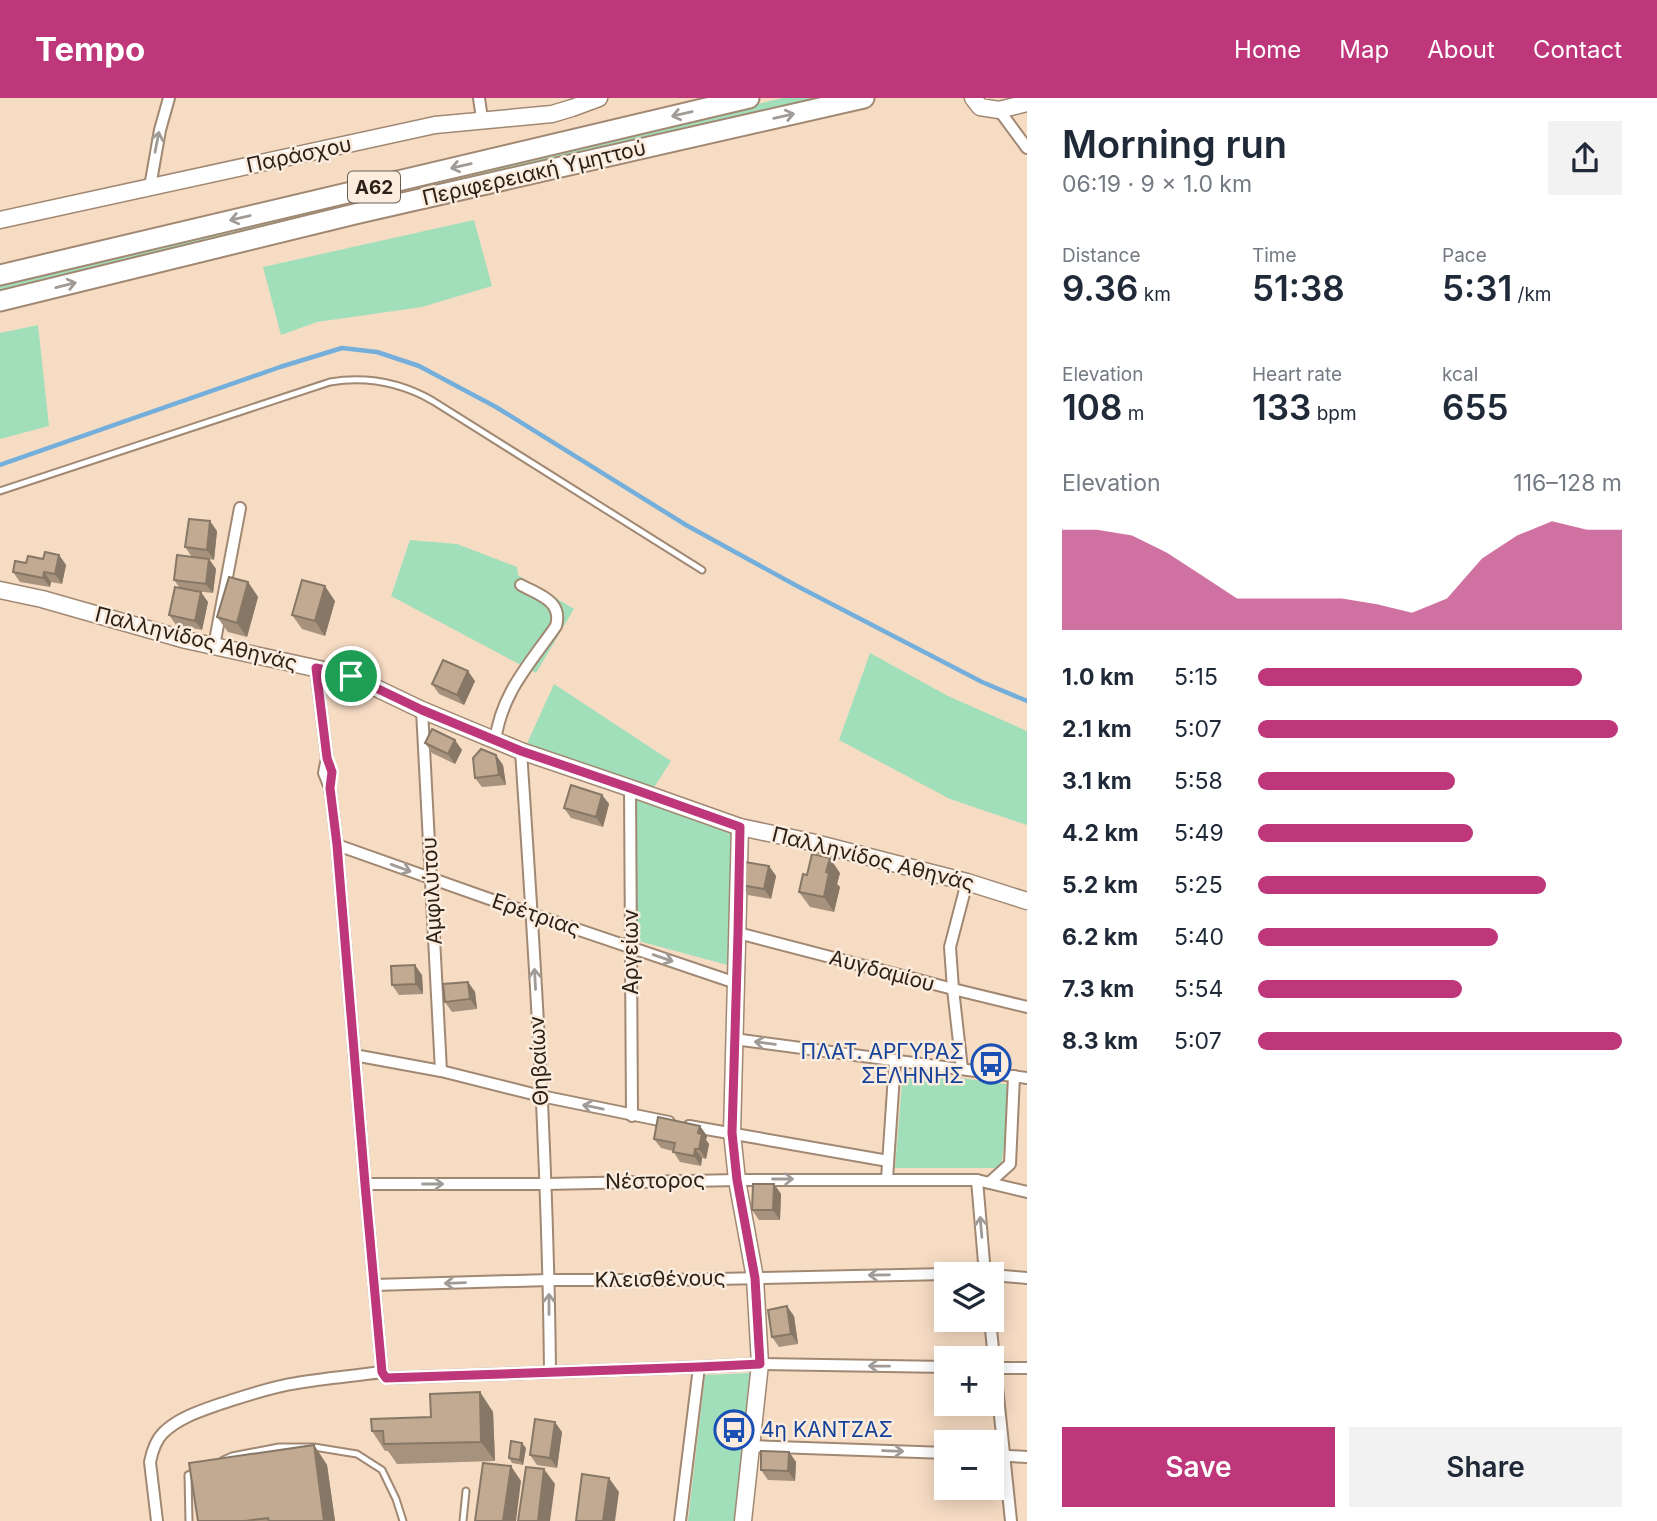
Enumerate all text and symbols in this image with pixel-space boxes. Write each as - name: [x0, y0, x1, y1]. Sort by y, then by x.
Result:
- text: Tempo: [35, 29, 145, 69]
- text: Home: [1234, 35, 1301, 64]
- text: Map: [1339, 35, 1389, 64]
- text: About: [1427, 35, 1495, 64]
- text: Contact: [1533, 35, 1622, 64]
- one-way arrow: [671, 108, 694, 121]
- one-way arrow: [772, 109, 795, 123]
- text: Morning run: [1062, 121, 1287, 167]
- button: share: [1548, 121, 1622, 195]
- one-way arrow: [151, 131, 165, 154]
- street label: Παράσχου: [244, 131, 354, 178]
- street label: Περιφερειακή Υμηττού: [420, 135, 648, 210]
- one-way arrow: [450, 160, 473, 173]
- text: 06:19 · 9 × 1.0 km: [1062, 170, 1252, 198]
- road number: Α62: [348, 172, 400, 202]
- one-way arrow: [229, 213, 251, 226]
- text: Distance: [1062, 244, 1140, 267]
- text: Time: [1252, 244, 1297, 267]
- text: Pace: [1442, 244, 1487, 267]
- text: 9.36: [1062, 267, 1138, 309]
- text: 51:38: [1252, 267, 1345, 309]
- text: 5:31: [1442, 267, 1512, 309]
- one-way arrow: [54, 278, 77, 291]
- text: km: [1138, 283, 1171, 306]
- text: /km: [1512, 283, 1552, 306]
- text: Elevation: [1062, 363, 1143, 386]
- text: Heart rate: [1252, 363, 1342, 386]
- text: kcal: [1442, 363, 1478, 386]
- text: 108: [1062, 386, 1122, 428]
- text: 133: [1252, 386, 1311, 428]
- text: 655: [1442, 386, 1508, 428]
- text: m: [1122, 402, 1144, 425]
- text: bpm: [1311, 402, 1357, 425]
- text: Elevation: [1062, 469, 1161, 497]
- text: 116–128 m: [1513, 469, 1622, 497]
- street label: Παλληνίδος Αθηνάς: [92, 601, 300, 676]
- pin: [321, 646, 381, 706]
- icon: arrive: [332, 657, 370, 695]
- text: 1.0 km: [1062, 663, 1134, 691]
- text: 5:15: [1174, 663, 1218, 691]
- text: 2.1 km: [1062, 715, 1132, 743]
- text: 5:07: [1174, 715, 1222, 743]
- text: 3.1 km: [1062, 767, 1132, 795]
- text: 5:58: [1174, 767, 1223, 795]
- text: 4.2 km: [1062, 819, 1139, 847]
- text: 5:49: [1174, 819, 1224, 847]
- street label: Παλληνίδος Αθηνάς: [769, 821, 977, 896]
- street label: Αμφιλύτου: [416, 836, 447, 946]
- one-way arrow: [390, 863, 412, 875]
- text: 5.2 km: [1062, 871, 1138, 899]
- text: 5:25: [1174, 871, 1223, 899]
- street label: Ερέτριας: [489, 888, 583, 941]
- street label: Αργείων: [618, 909, 643, 995]
- text: 6.2 km: [1062, 923, 1138, 951]
- text: 5:40: [1174, 923, 1224, 951]
- street label: Αυγδαμίου: [827, 944, 938, 997]
- one-way arrow: [651, 953, 673, 965]
- one-way arrow: [529, 967, 542, 990]
- text: 7.3 km: [1062, 975, 1134, 1003]
- text: 5:54: [1174, 975, 1223, 1003]
- street label: Θηβαίων: [524, 1015, 553, 1107]
- text: 8.3 km: [1062, 1027, 1138, 1055]
- text: 5:07: [1174, 1027, 1222, 1055]
- one-way arrow: [754, 1036, 777, 1049]
- place label: ΠΛΑΤ. ΑΡΓΥΡΑΣ ΣΕΛΗΝΗΣ: [801, 1039, 964, 1088]
- bus stop icon: ΠΛΑΤ. ΑΡΓΥΡΑΣ ΣΕΛΗΝΗΣ: [970, 1043, 1012, 1085]
- one-way arrow: [582, 1100, 605, 1113]
- street label: Νέστορος: [605, 1167, 705, 1194]
- one-way arrow: [771, 1172, 794, 1186]
- one-way arrow: [421, 1177, 444, 1191]
- one-way arrow: [974, 1216, 987, 1239]
- map controls: [934, 1262, 1004, 1500]
- button: layers: [934, 1262, 1004, 1332]
- street label: Κλεισθένους: [594, 1265, 726, 1292]
- one-way arrow: [867, 1268, 890, 1282]
- one-way arrow: [444, 1276, 467, 1290]
- one-way arrow: [543, 1292, 556, 1315]
- button: +: [934, 1346, 1004, 1416]
- one-way arrow: [867, 1359, 890, 1373]
- bus stop icon: 4η ΚΑΝΤΖΑΣ: [713, 1409, 755, 1451]
- place label: 4η ΚΑΝΤΖΑΣ: [761, 1417, 893, 1442]
- button: Save: [1062, 1427, 1335, 1507]
- button: Share: [1349, 1427, 1622, 1507]
- button: −: [934, 1430, 1004, 1500]
- one-way arrow: [881, 1445, 904, 1458]

